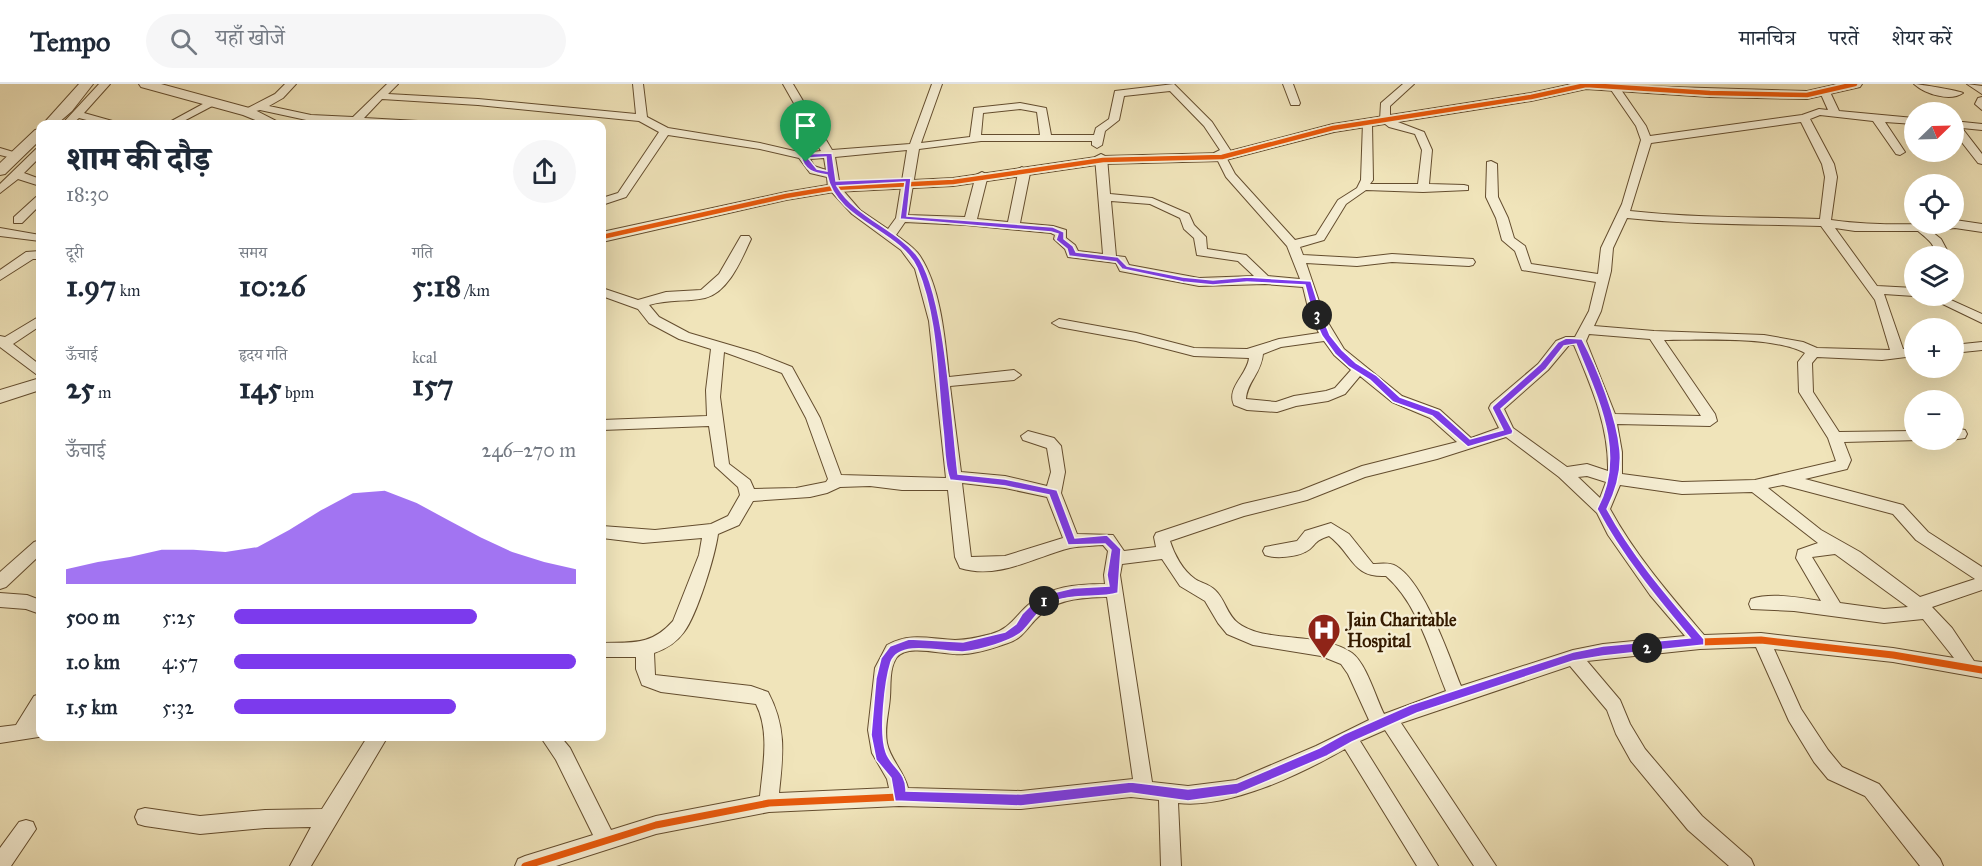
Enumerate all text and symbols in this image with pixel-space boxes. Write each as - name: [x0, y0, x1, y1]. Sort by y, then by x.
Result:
- search box: [146, 14, 566, 68]
- text: Tempo: [30, 24, 110, 59]
- text: यहाँ खोजें: [215, 24, 285, 51]
- icon: search: [167, 25, 200, 58]
- text: मानचित्र: [1739, 25, 1796, 51]
- text: परतें: [1829, 25, 1859, 51]
- text: शेयर करें: [1892, 25, 1952, 51]
- pin: [780, 100, 831, 162]
- north arrow: [1904, 102, 1964, 162]
- map controls: [1904, 102, 1964, 450]
- icon: arrive: [789, 109, 822, 142]
- text: शाम की दौड़: [66, 139, 211, 179]
- button: share: [513, 140, 576, 203]
- button: locate: [1904, 174, 1964, 234]
- text: 18:30: [66, 182, 109, 206]
- text: दूरी: [66, 243, 83, 262]
- text: समय: [239, 243, 267, 262]
- text: गति: [412, 243, 433, 262]
- button: layers: [1904, 246, 1964, 306]
- text: 1.97: [66, 268, 116, 304]
- text: 10:26: [239, 268, 306, 304]
- text: 5:18: [412, 268, 461, 304]
- text: km: [116, 281, 141, 300]
- text: /km: [461, 281, 490, 300]
- pin: 3: [1302, 300, 1332, 330]
- text: 3: [1314, 305, 1320, 324]
- button: +: [1904, 318, 1964, 378]
- text: ऊँचाई: [66, 345, 98, 364]
- text: हृदय गति: [239, 345, 287, 364]
- text: kcal: [412, 348, 437, 367]
- text: 157: [412, 367, 454, 403]
- text: 25: [66, 370, 95, 406]
- text: 145: [239, 370, 282, 406]
- text: m: [95, 383, 111, 402]
- text: bpm: [282, 383, 314, 402]
- button: −: [1904, 390, 1964, 450]
- text: ऊँचाई: [66, 438, 105, 462]
- text: 246–270 m: [482, 438, 576, 462]
- pin: 1: [1029, 586, 1059, 616]
- text: 1: [1041, 591, 1047, 610]
- text: 500 m: [66, 605, 120, 629]
- text: 5:25: [162, 605, 195, 629]
- place label: Jain Charitable Hospital: [1345, 609, 1457, 653]
- hospital icon: Jain Charitable Hospital: [1306, 612, 1342, 659]
- pin: 2: [1632, 633, 1662, 663]
- text: 2: [1643, 638, 1651, 657]
- text: 1.0 km: [66, 650, 120, 674]
- text: 4:57: [162, 650, 198, 674]
- text: 1.5 km: [66, 695, 117, 719]
- text: 5:32: [162, 695, 194, 719]

